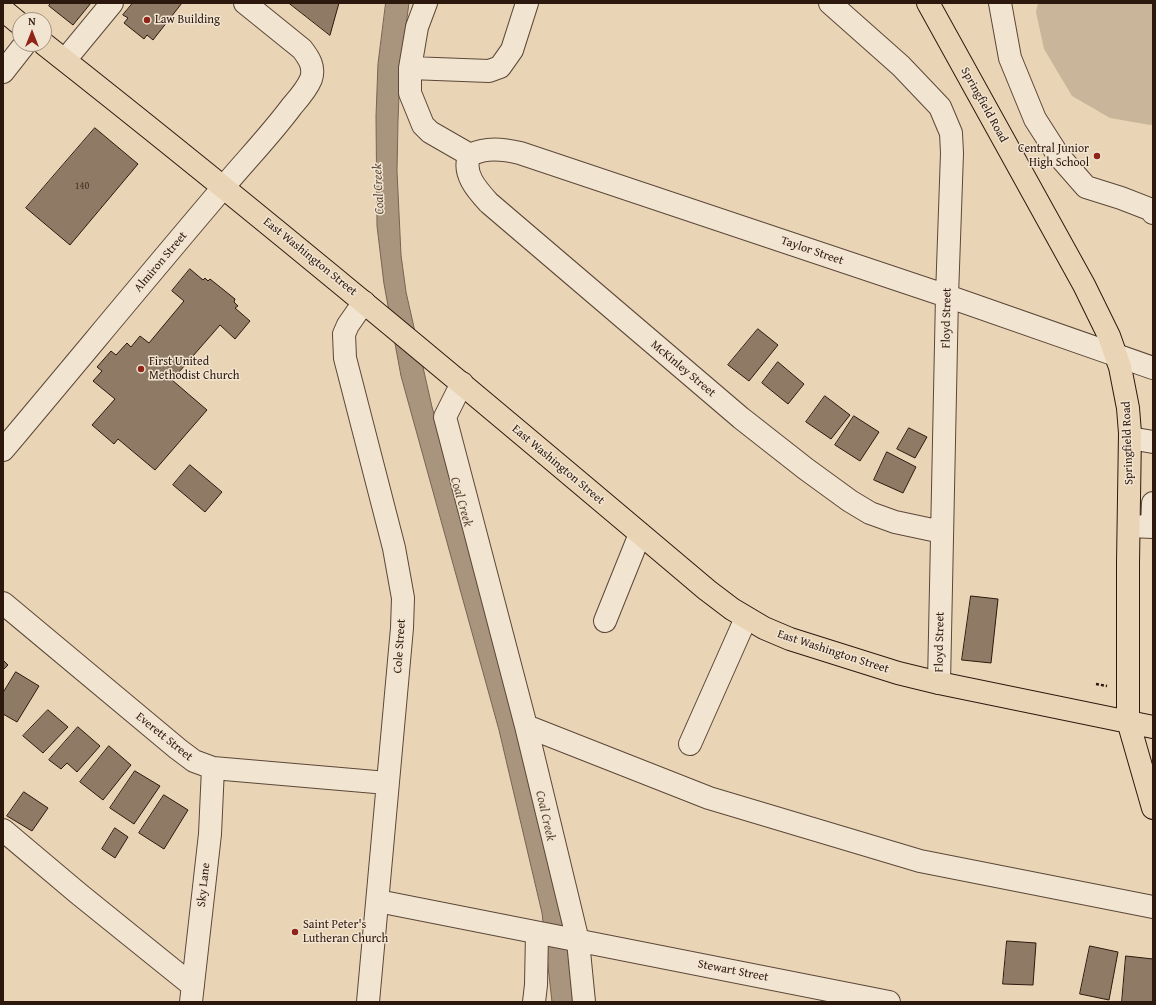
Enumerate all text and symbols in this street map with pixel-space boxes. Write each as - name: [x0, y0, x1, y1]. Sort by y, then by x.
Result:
- north arrow: [12, 12, 52, 52]
- text: N: [28, 13, 36, 29]
- place label: Law Building: [155, 13, 220, 27]
- marker: Law Building: [142, 15, 152, 25]
- street label: Springfield Road: [957, 65, 1011, 145]
- place label: Central Junior High School: [1018, 142, 1089, 170]
- marker: Central Junior High School: [1092, 151, 1102, 161]
- water label: Coal Creek: [370, 163, 388, 215]
- house number: 140: [75, 180, 89, 192]
- street label: East Washington Street: [260, 215, 360, 299]
- street label: Almiron Street: [132, 229, 190, 295]
- street label: Taylor Street: [779, 234, 845, 268]
- street label: Floyd Street: [939, 288, 955, 348]
- street label: McKinley Street: [648, 338, 718, 400]
- place label: First United Methodist Church: [149, 355, 239, 383]
- marker: First United Methodist Church: [136, 364, 146, 374]
- street label: Springfield Road: [1119, 401, 1137, 485]
- street label: East Washington Street: [509, 422, 607, 508]
- water label: Coal Creek: [446, 475, 476, 529]
- street label: Floyd Street: [932, 612, 948, 672]
- street label: Cole Street: [391, 618, 409, 674]
- street label: East Washington Street: [775, 627, 891, 677]
- street label: Everett Street: [133, 710, 195, 764]
- water label: Coal Creek: [532, 789, 558, 843]
- street label: Sky Lane: [195, 862, 213, 908]
- place label: Saint Peter's Lutheran Church: [303, 918, 388, 946]
- marker: Saint Peter's Lutheran Church: [290, 927, 300, 937]
- street label: Stewart Street: [696, 957, 770, 985]

